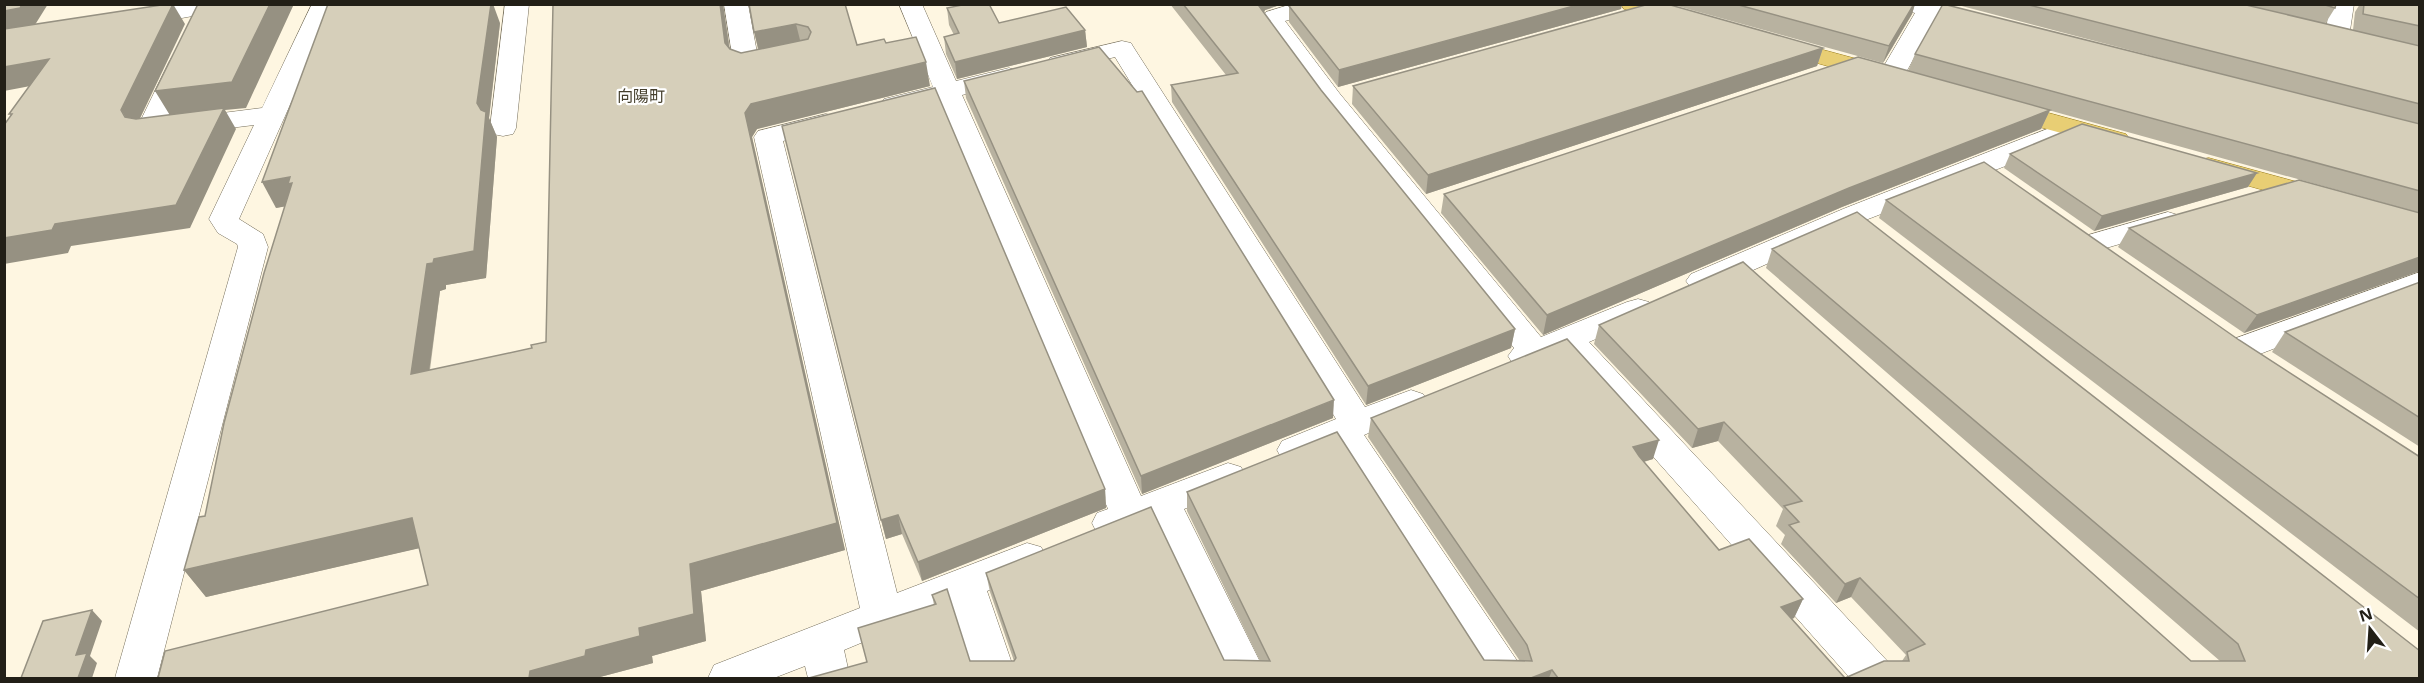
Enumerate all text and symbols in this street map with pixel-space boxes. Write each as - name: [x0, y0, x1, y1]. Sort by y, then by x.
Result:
- district label: 向陽町: [617, 85, 665, 107]
- north arrow: [2340, 599, 2400, 659]
- text: N: [2356, 602, 2375, 627]

